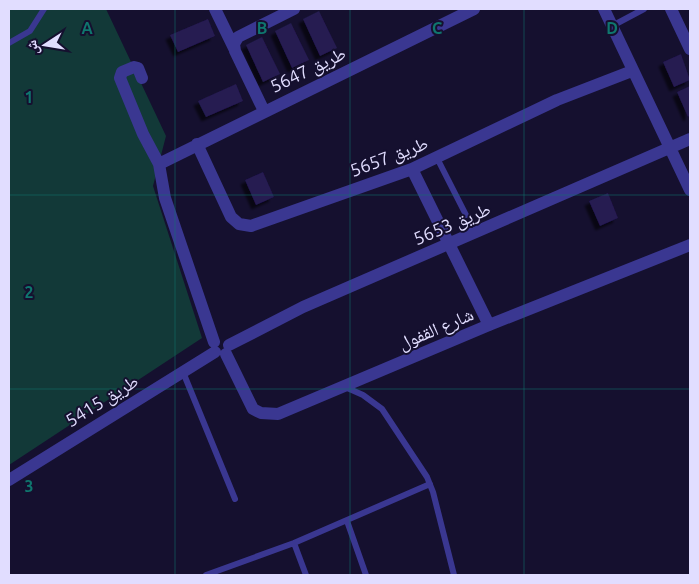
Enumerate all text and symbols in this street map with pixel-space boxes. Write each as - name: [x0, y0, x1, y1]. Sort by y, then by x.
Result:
- text: A: [81, 19, 93, 37]
- text: B: [257, 19, 267, 37]
- text: C: [432, 19, 442, 37]
- text: D: [606, 19, 618, 37]
- north arrow: [20, 20, 70, 70]
- text: ش: [23, 38, 43, 57]
- street label: طريق 5647: [266, 42, 350, 98]
- text: 1: [24, 88, 34, 106]
- street label: طريق 5657: [347, 132, 431, 182]
- street label: طريق 5653: [410, 198, 494, 250]
- text: 2: [24, 283, 34, 301]
- street label: شارع القفول: [395, 303, 477, 355]
- street label: طريق 5415: [62, 370, 142, 432]
- text: 3: [24, 477, 34, 495]

